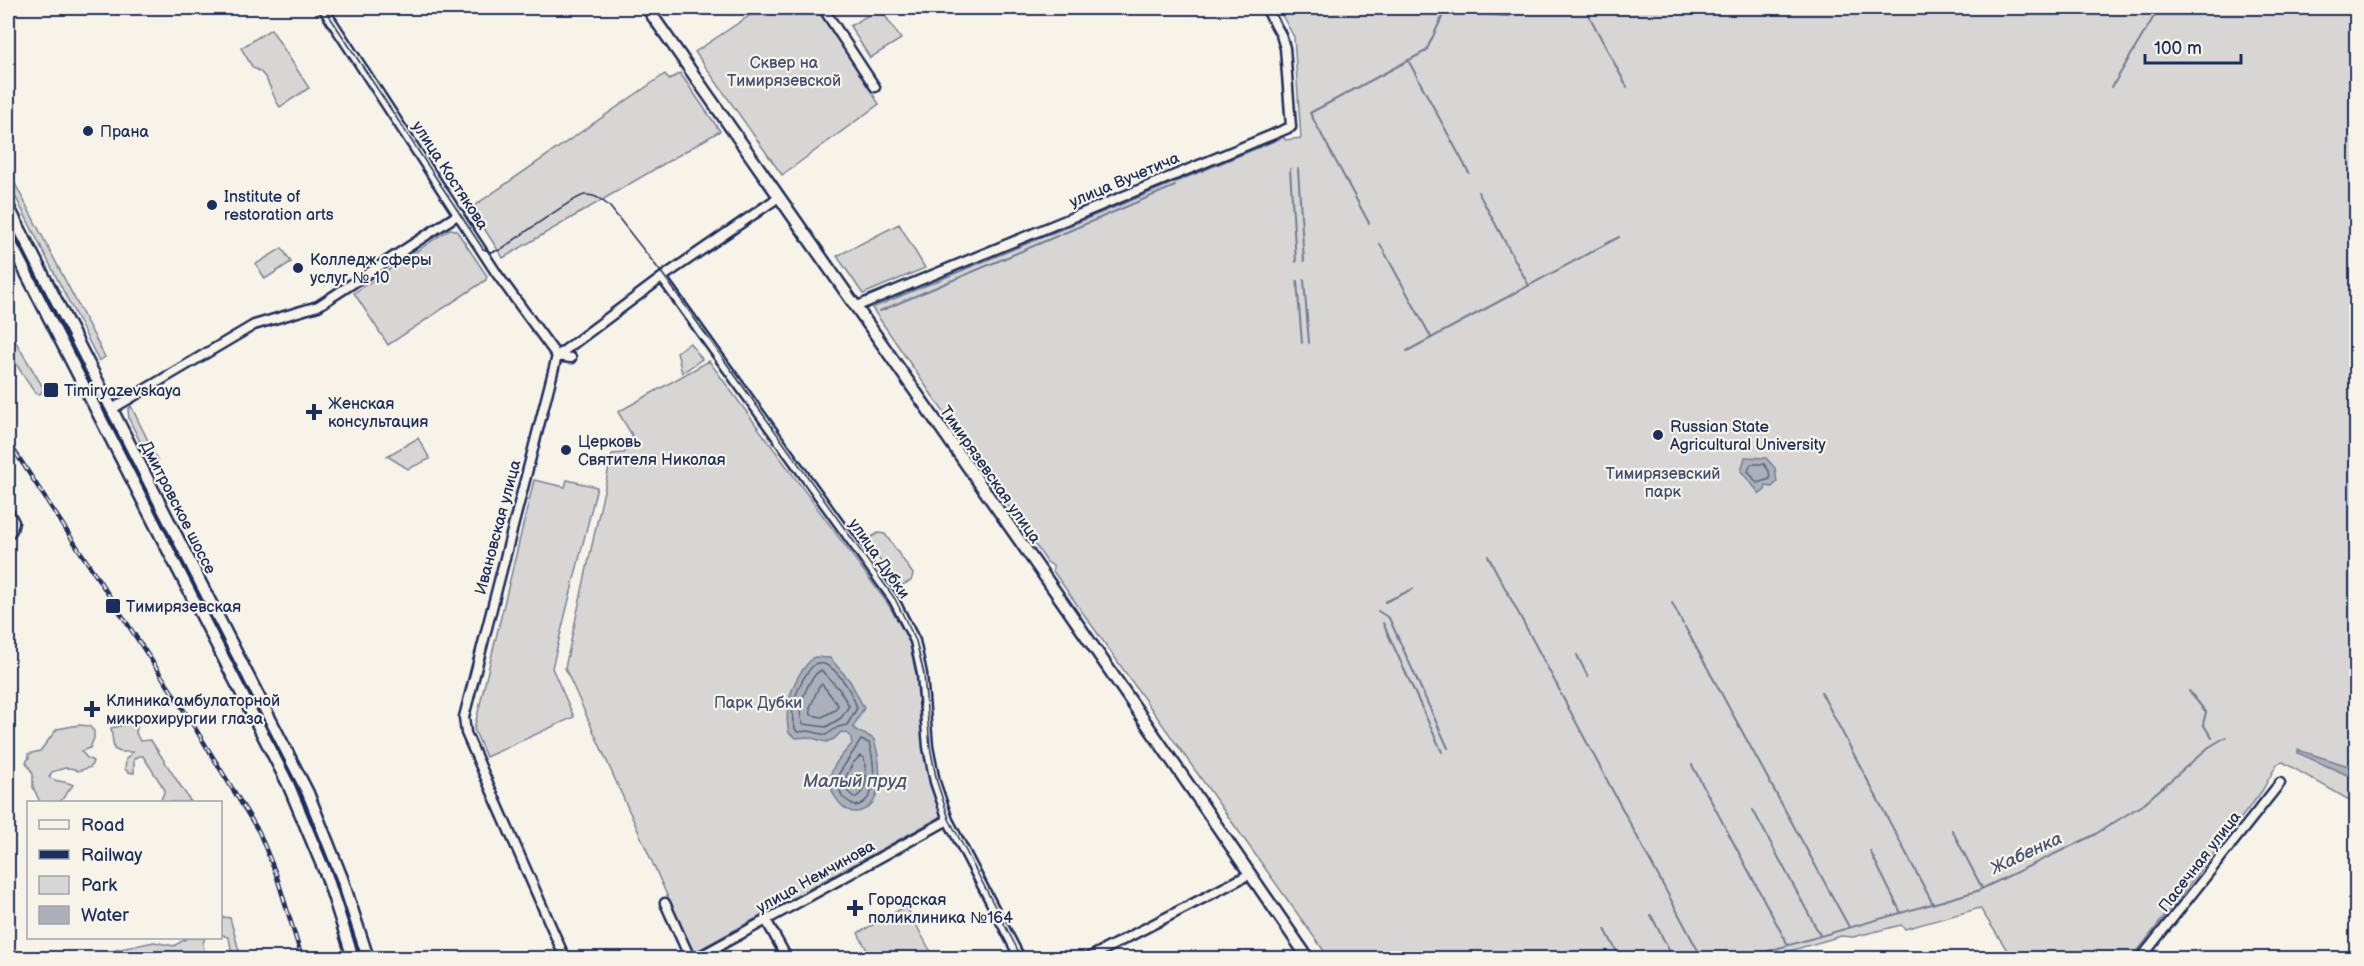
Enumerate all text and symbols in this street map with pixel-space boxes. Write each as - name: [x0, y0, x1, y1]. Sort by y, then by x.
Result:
- scale bar: [2145, 27, 2241, 65]
- text: 100 m: [2154, 38, 2202, 59]
- park label: Сквер на Тимирязевской: [727, 54, 841, 91]
- street label: улица Костякова: [408, 118, 492, 234]
- place label: Прана: [100, 123, 150, 142]
- marker: Прана: [81, 124, 95, 138]
- street label: улица Вучетича: [1067, 148, 1183, 212]
- place label: Institute of restoration arts: [224, 188, 334, 225]
- marker: Institute of restoration arts: [205, 198, 219, 212]
- place label: Колледж сферы услуг № 10: [310, 251, 431, 288]
- marker: Колледж сферы услуг № 10: [291, 261, 305, 275]
- marker: Timiryazevskaya: [42, 381, 60, 399]
- place label: Timiryazevskaya: [64, 382, 181, 401]
- place label: Женская консультация: [328, 395, 428, 432]
- street label: Тимирязевская улица: [935, 402, 1045, 548]
- marker: Женская консультация: [305, 403, 323, 421]
- place label: Russian State Agricultural University: [1670, 418, 1827, 455]
- marker: Russian State Agricultural University: [1651, 428, 1665, 442]
- place label: Церковь Святителя Николая: [578, 433, 726, 470]
- street label: Дмитровское шоссе: [136, 438, 220, 578]
- marker: Церковь Святителя Николая: [559, 443, 573, 457]
- street label: Ивановская улица: [471, 458, 526, 597]
- park label: Тимирязевский парк: [1605, 465, 1721, 502]
- street label: улица Дубки: [844, 515, 913, 603]
- marker: Тимирязевская: [104, 597, 122, 615]
- place label: Тимирязевская: [126, 598, 241, 617]
- place label: Клиника амбулаторной микрохирургии глаза: [106, 692, 280, 729]
- park label: Парк Дубки: [714, 694, 802, 713]
- marker: Клиника амбулаторной микрохирургии глаза: [83, 700, 101, 718]
- water label: Малый пруд: [803, 771, 907, 792]
- legend: [27, 801, 222, 939]
- street label: Пасечная улица: [2155, 807, 2246, 916]
- text: Road: [81, 815, 125, 836]
- water label: Жабенка: [1986, 828, 2065, 880]
- street label: улица Немчинова: [753, 837, 879, 918]
- text: Railway: [81, 845, 143, 866]
- text: Park: [81, 875, 117, 896]
- place label: Городская поликлиника №164: [868, 891, 1013, 928]
- marker: Городская поликлиника №164: [846, 899, 864, 917]
- text: Water: [81, 905, 129, 926]

